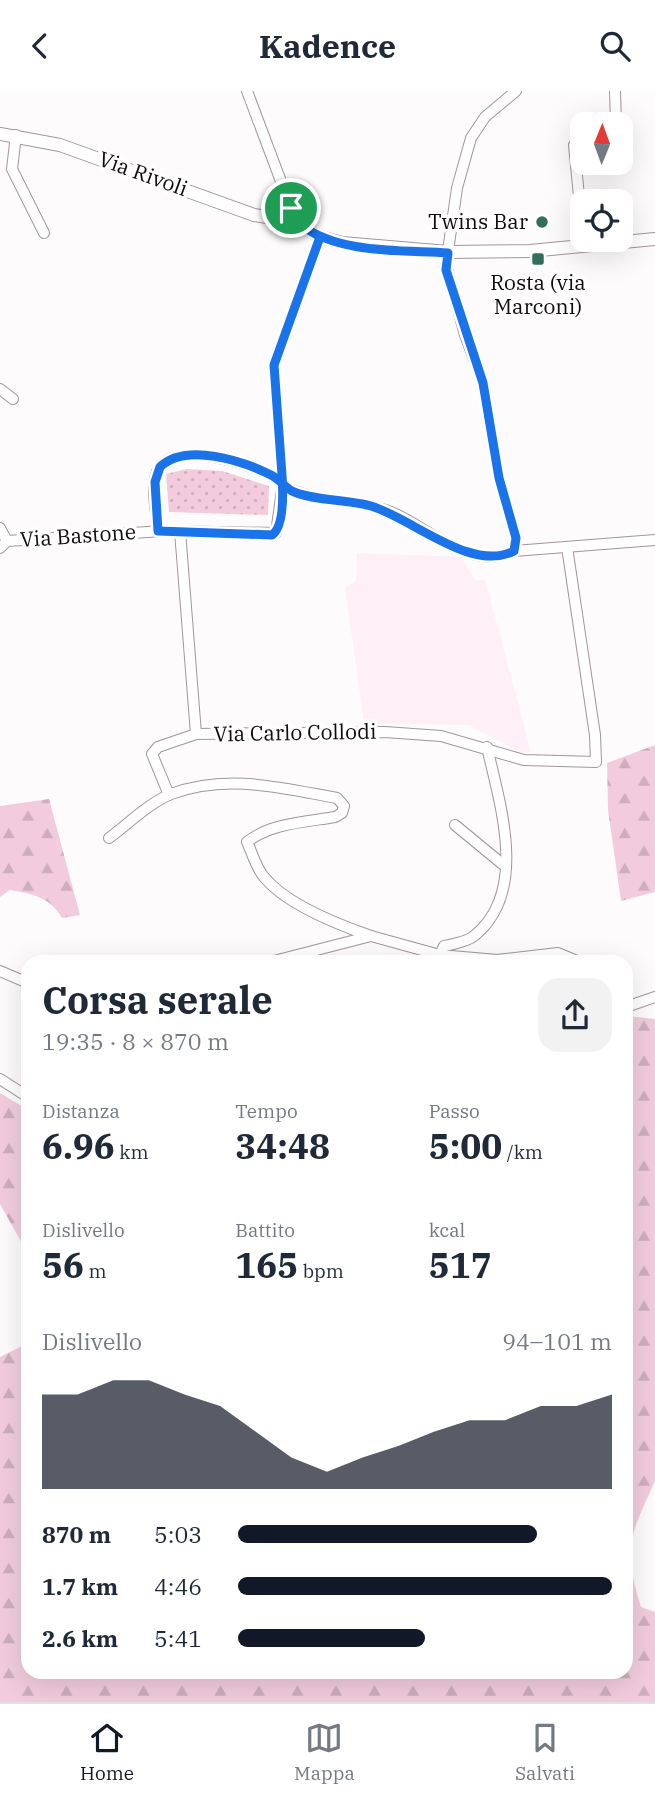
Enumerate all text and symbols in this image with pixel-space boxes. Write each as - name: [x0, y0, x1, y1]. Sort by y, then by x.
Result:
- text: Kadence: [259, 25, 396, 67]
- icon: back: [21, 27, 59, 65]
- icon: search: [596, 27, 634, 65]
- north arrow: [570, 112, 634, 175]
- map controls: [570, 112, 633, 252]
- street label: Via Rivoli: [95, 144, 192, 202]
- pin: [261, 178, 321, 238]
- icon: arrive: [272, 189, 310, 227]
- button: locate: [570, 189, 633, 252]
- place label: Twins Bar: [428, 207, 529, 235]
- marker: Twins Bar: [534, 214, 550, 230]
- marker: Rosta (via Marconi): [530, 251, 546, 267]
- place label: Rosta (via Marconi): [490, 268, 586, 320]
- street label: Via Bastone: [19, 517, 137, 553]
- street label: Via Carlo Collodi: [213, 717, 377, 747]
- text: Corsa serale: [42, 975, 273, 1024]
- button: share: [538, 978, 612, 1052]
- text: 19:35 · 8 × 870 m: [42, 1026, 229, 1056]
- text: Distanza: [42, 1099, 120, 1123]
- text: Tempo: [235, 1099, 298, 1123]
- text: Passo: [429, 1099, 480, 1123]
- text: 6.96: [42, 1123, 115, 1169]
- text: 34:48: [235, 1123, 330, 1169]
- text: 5:00: [429, 1123, 502, 1169]
- text: km: [115, 1140, 149, 1164]
- text: /km: [502, 1140, 543, 1164]
- text: Dislivello: [42, 1218, 125, 1242]
- text: Battito: [235, 1218, 295, 1242]
- text: kcal: [429, 1218, 465, 1242]
- text: 56: [42, 1242, 84, 1288]
- text: 165: [235, 1242, 298, 1288]
- text: 517: [429, 1242, 492, 1288]
- text: m: [84, 1259, 107, 1283]
- text: bpm: [298, 1259, 344, 1283]
- text: Dislivello: [42, 1326, 142, 1356]
- text: 94–101 m: [502, 1326, 612, 1356]
- text: 870 m: [42, 1519, 111, 1549]
- text: 5:03: [154, 1519, 202, 1549]
- text: 1.7 km: [42, 1571, 118, 1601]
- text: 4:46: [154, 1571, 202, 1601]
- text: 2.6 km: [42, 1623, 118, 1653]
- text: 5:41: [154, 1623, 202, 1653]
- tab: Home: [80, 1719, 134, 1785]
- tab: Mappa: [294, 1719, 355, 1785]
- tab: Salvati: [515, 1719, 575, 1785]

